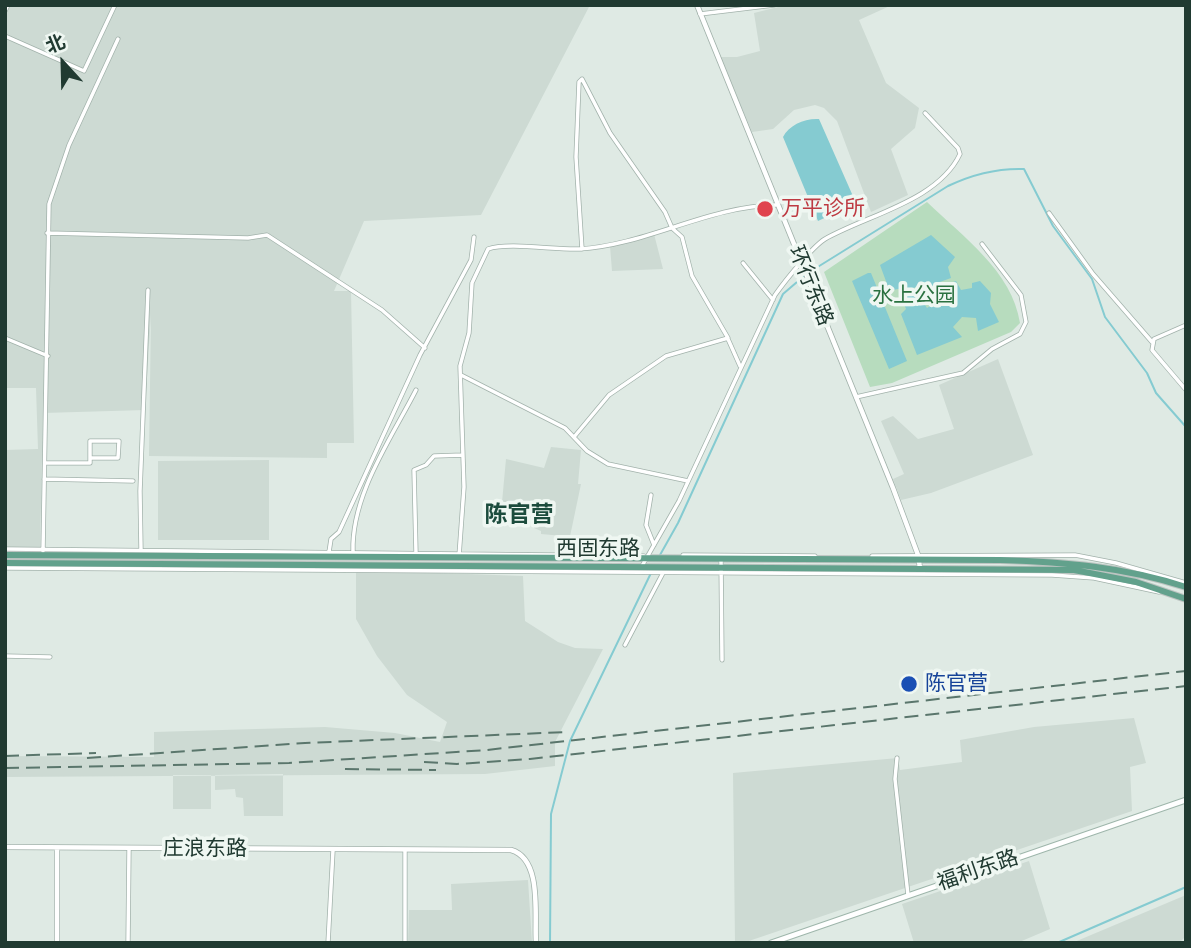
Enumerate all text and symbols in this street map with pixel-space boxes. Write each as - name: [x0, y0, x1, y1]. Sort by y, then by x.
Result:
- north arrow: [28, 28, 98, 98]
- text: 北: [41, 28, 69, 59]
- place label: 万平诊所: [781, 196, 865, 222]
- marker: 万平诊所: [755, 199, 775, 219]
- street label: 环行东路: [783, 242, 837, 330]
- park label: 水上公园: [872, 283, 956, 309]
- district label: 陈官营: [485, 502, 553, 530]
- street label: 西固东路: [556, 536, 640, 562]
- place label: 陈官营: [925, 671, 988, 697]
- marker: 陈官营: [899, 674, 919, 694]
- street label: 庄浪东路: [163, 836, 247, 862]
- street label: 福利东路: [934, 845, 1022, 897]

